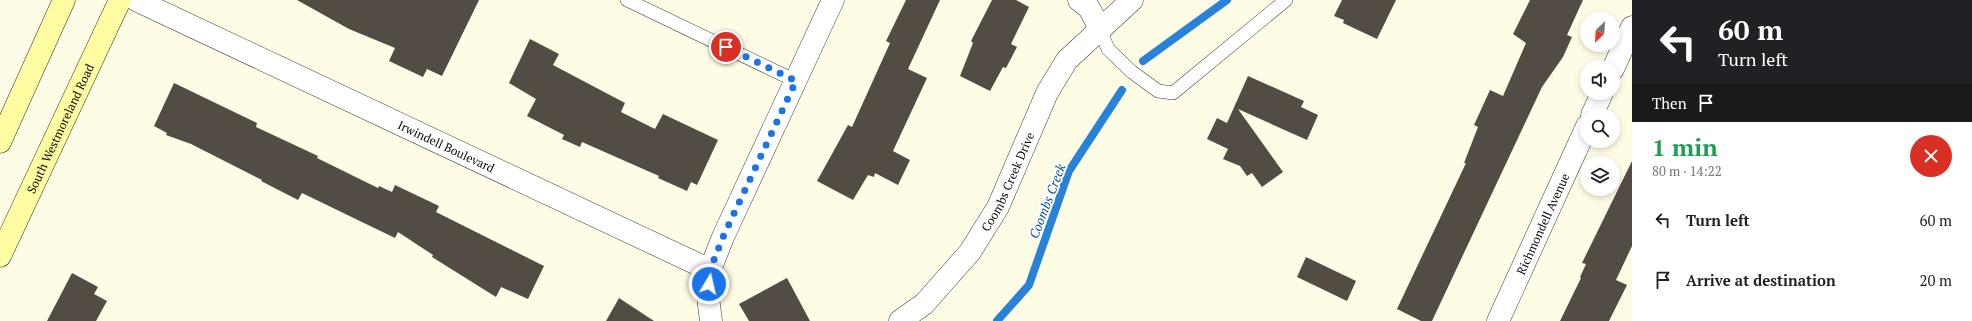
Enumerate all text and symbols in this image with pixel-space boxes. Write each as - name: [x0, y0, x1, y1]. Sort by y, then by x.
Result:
- text: 60 m: [1718, 11, 1783, 48]
- north arrow: [1580, 12, 1620, 52]
- map controls: [1580, 12, 1620, 196]
- icon: left: [1652, 16, 1704, 68]
- pin: [709, 30, 743, 64]
- icon: arrive: [715, 36, 737, 58]
- text: Turn left: [1718, 47, 1788, 71]
- button: sound: [1580, 60, 1620, 100]
- street label: South Westmoreland Road: [23, 61, 97, 196]
- icon: arrive: [1695, 92, 1717, 114]
- text: Then: [1652, 93, 1687, 113]
- button: search: [1580, 108, 1620, 148]
- street label: Irwindell Boulevard: [396, 117, 497, 175]
- street label: Coombs Creek Drive: [977, 129, 1037, 234]
- text: 1 min: [1652, 131, 1718, 163]
- button: close: [1910, 135, 1952, 177]
- button: layers: [1580, 156, 1620, 196]
- water label: Coombs Creek: [1025, 160, 1070, 241]
- text: 80 m · 14:22: [1652, 162, 1722, 180]
- street label: Richmondell Avenue: [1513, 170, 1572, 277]
- icon: left: [1652, 209, 1674, 231]
- text: Turn left: [1686, 210, 1750, 230]
- text: 60 m: [1919, 210, 1952, 230]
- position arrow: [688, 263, 730, 305]
- icon: arrive: [1652, 269, 1674, 291]
- text: Arrive at destination: [1686, 270, 1836, 290]
- text: 20 m: [1919, 270, 1952, 290]

